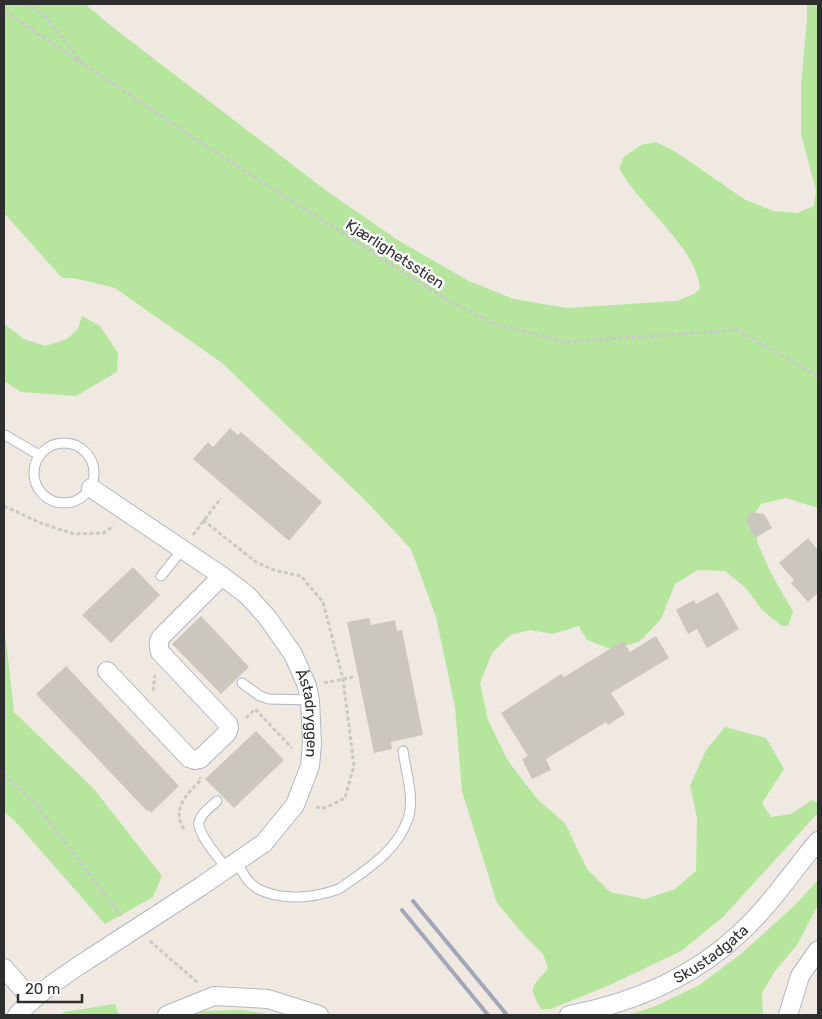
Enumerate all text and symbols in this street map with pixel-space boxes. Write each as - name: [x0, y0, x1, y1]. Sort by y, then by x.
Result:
- street label: Kjærlighetsstien: [342, 215, 448, 293]
- street label: Åstadryggen: [292, 666, 321, 758]
- street label: Skustadgata: [670, 921, 752, 987]
- scale bar: [18, 972, 81, 1004]
- text: 20 m: [25, 980, 60, 998]

